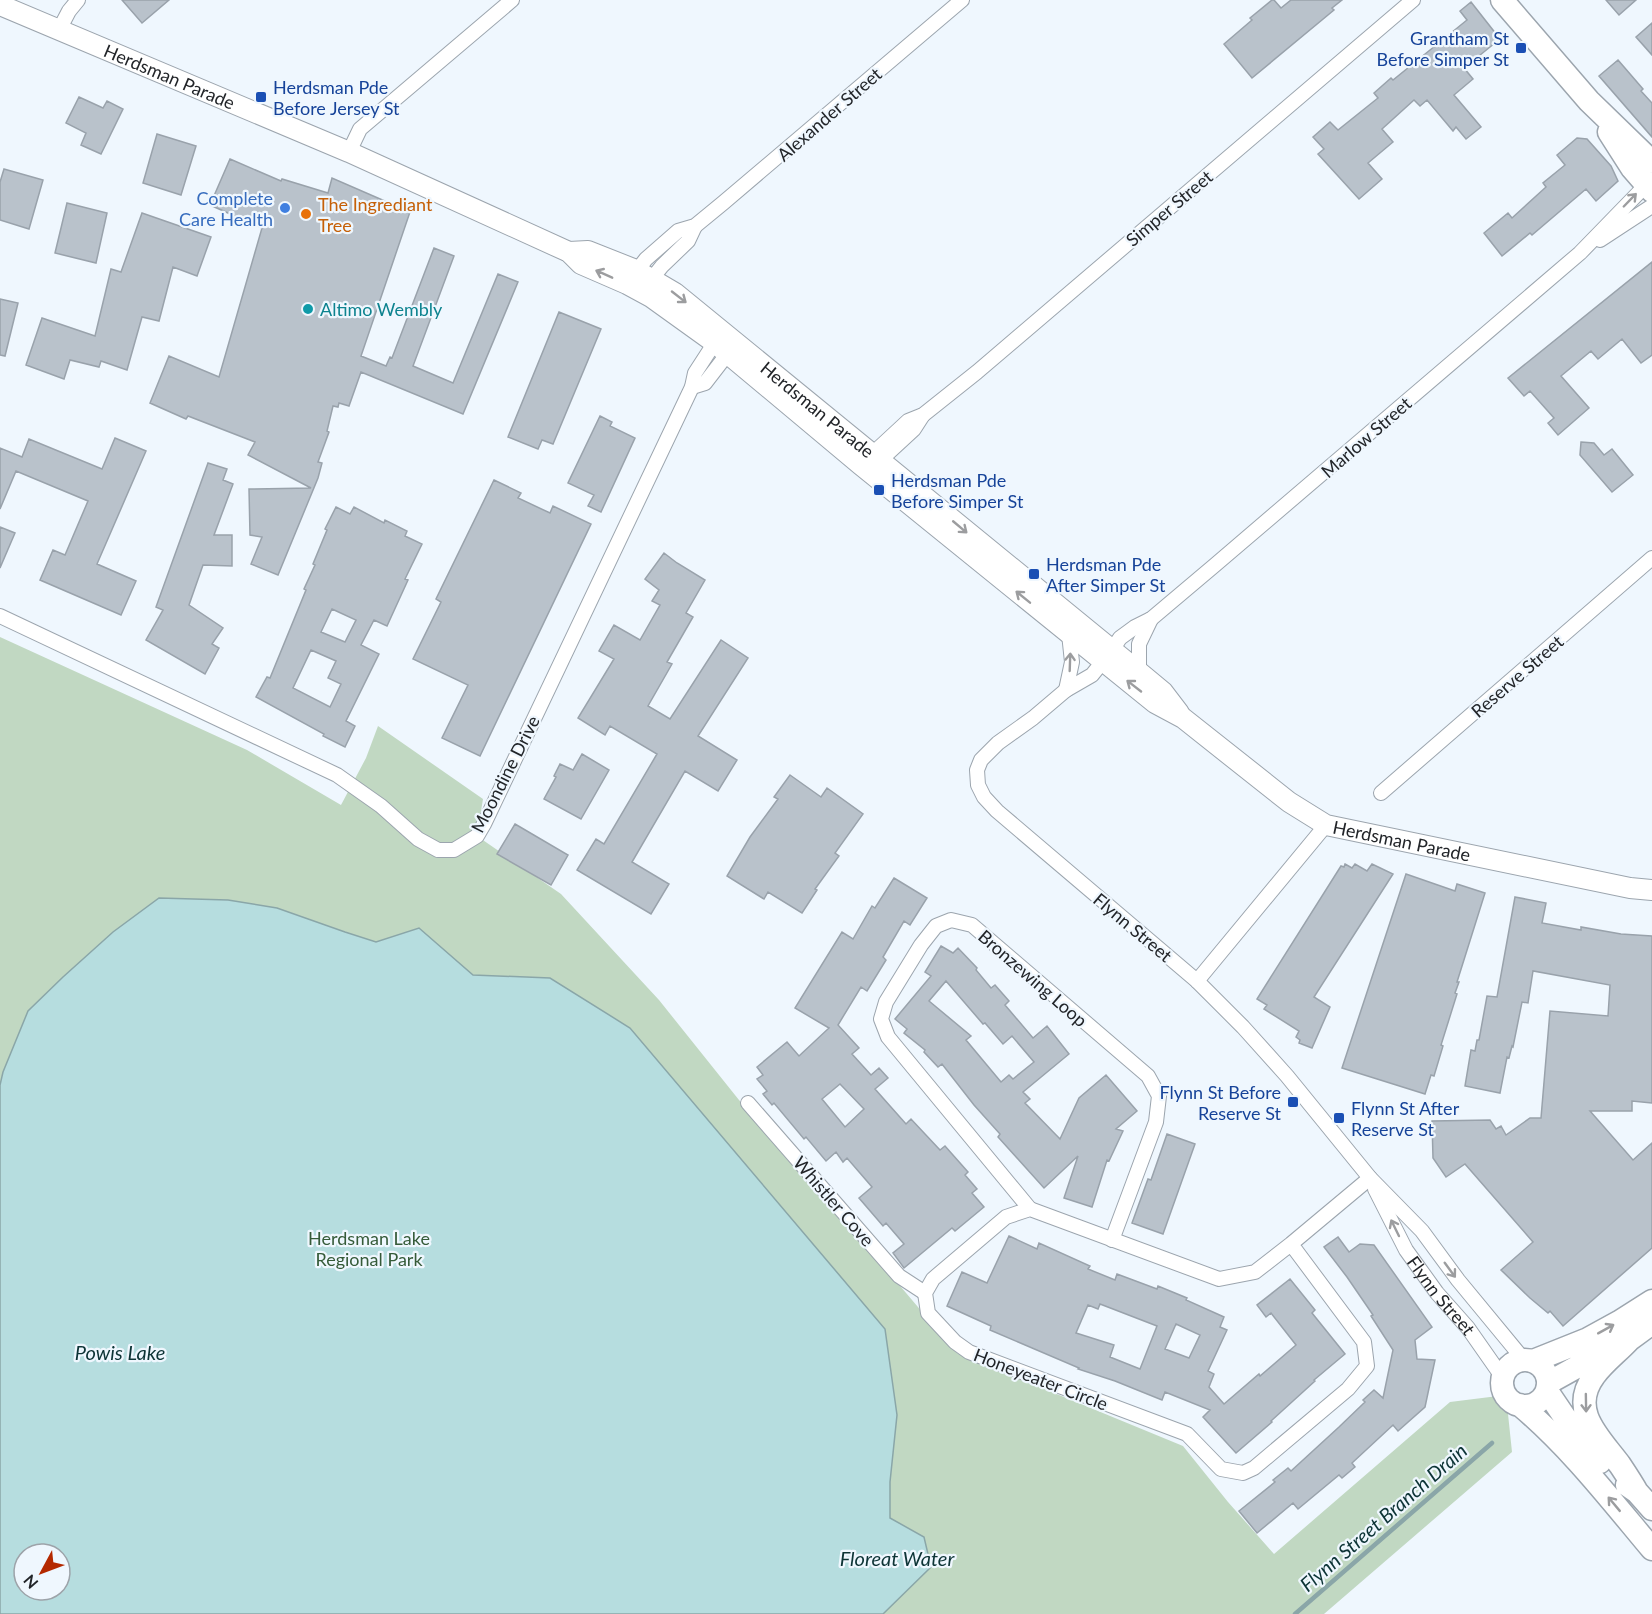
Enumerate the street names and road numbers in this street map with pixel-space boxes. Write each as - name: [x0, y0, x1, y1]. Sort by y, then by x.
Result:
- street label: Herdsman Parade: [101, 39, 238, 114]
- street label: Alexander Street: [772, 62, 886, 165]
- street label: Simper Street: [1121, 165, 1217, 251]
- street label: Herdsman Parade: [756, 357, 879, 462]
- street label: Marlow Street: [1317, 392, 1416, 482]
- street label: Reserve Street: [1467, 630, 1568, 722]
- street label: Moondine Drive: [466, 712, 544, 836]
- street label: Herdsman Parade: [1331, 816, 1472, 866]
- street label: Flynn Street: [1089, 888, 1177, 967]
- street label: Bronzewing Loop: [974, 925, 1092, 1031]
- street label: Whistler Cove: [789, 1152, 879, 1250]
- street label: Flynn Street: [1403, 1251, 1481, 1339]
- street label: Honeyeater Circle: [971, 1343, 1111, 1415]

